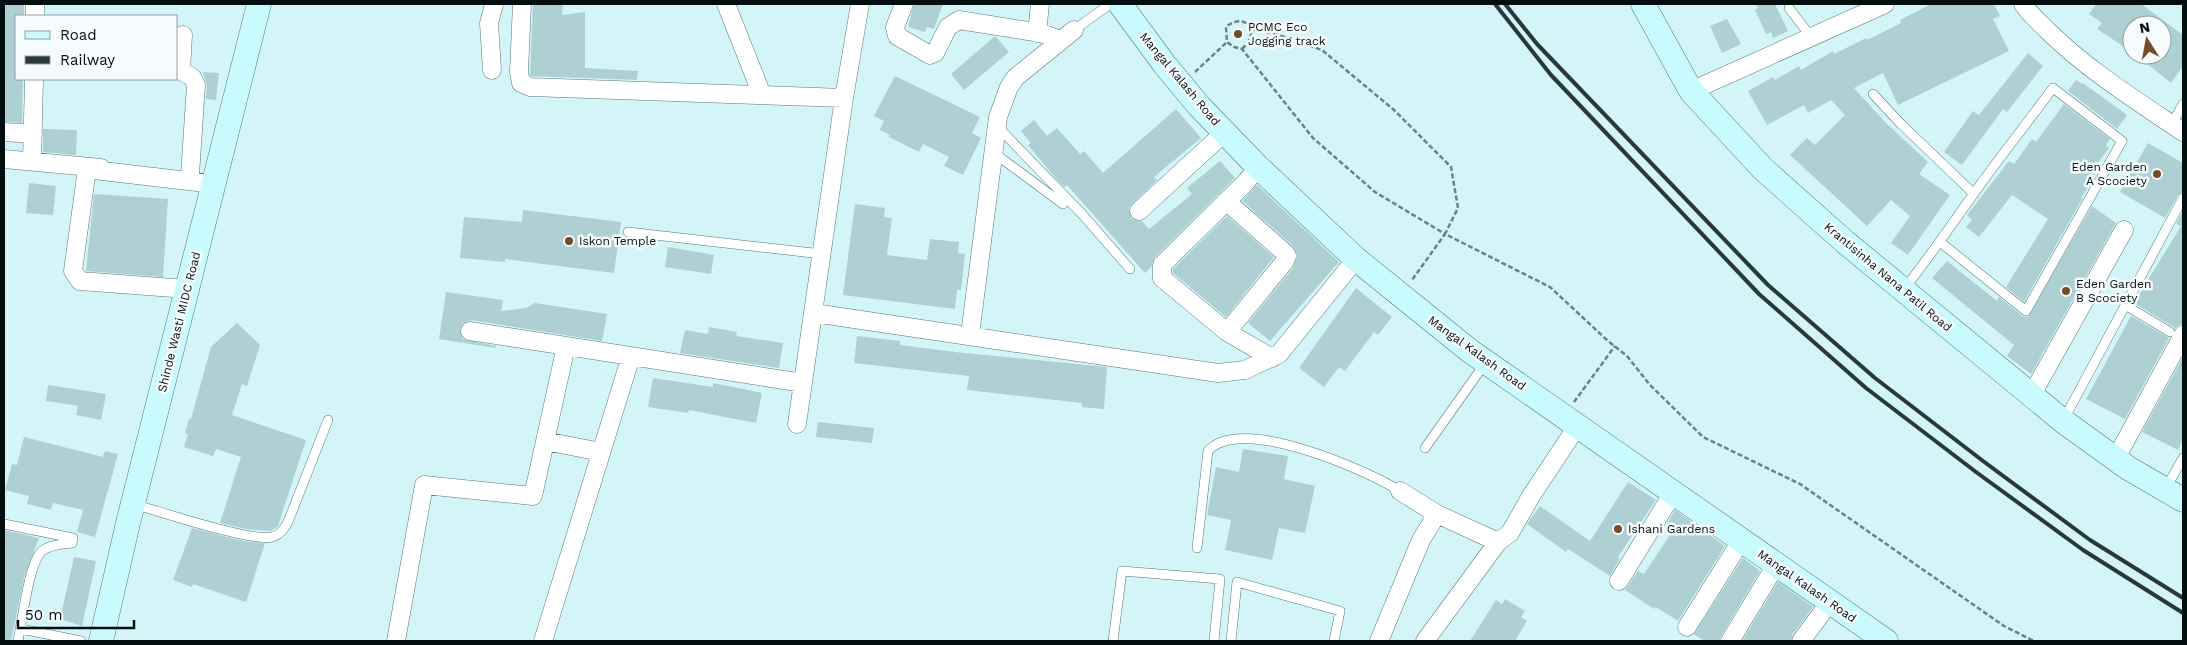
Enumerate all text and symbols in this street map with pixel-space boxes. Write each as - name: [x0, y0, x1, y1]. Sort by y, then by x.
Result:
- legend: [15, 15, 178, 80]
- north arrow: [2122, 15, 2172, 65]
- text: N: [2138, 18, 2151, 36]
- place label: PCMC Eco Jogging track: [1248, 20, 1326, 48]
- text: Road: [60, 26, 97, 44]
- marker: PCMC Eco Jogging track: [1232, 28, 1244, 40]
- street label: Mangal Kalash Road: [1137, 30, 1223, 128]
- text: Railway: [60, 51, 115, 69]
- place label: Eden Garden A Scociety: [2072, 160, 2148, 188]
- marker: Eden Garden A Scociety: [2151, 168, 2163, 180]
- street label: Krantisinha Nana Patil Road: [1821, 219, 1955, 335]
- place label: Iskon Temple: [579, 234, 656, 248]
- marker: Iskon Temple: [563, 235, 575, 247]
- street label: Shinde Wasti MIDC Road: [155, 250, 203, 394]
- place label: Eden Garden B Scociety: [2076, 277, 2151, 305]
- marker: Eden Garden B Scociety: [2060, 285, 2072, 297]
- street label: Mangal Kalash Road: [1426, 313, 1528, 393]
- place label: Ishani Gardens: [1628, 522, 1715, 536]
- marker: Ishani Gardens: [1612, 523, 1624, 535]
- street label: Mangal Kalash Road: [1755, 547, 1859, 625]
- scale bar: [18, 598, 134, 630]
- text: 50 m: [25, 606, 62, 624]

